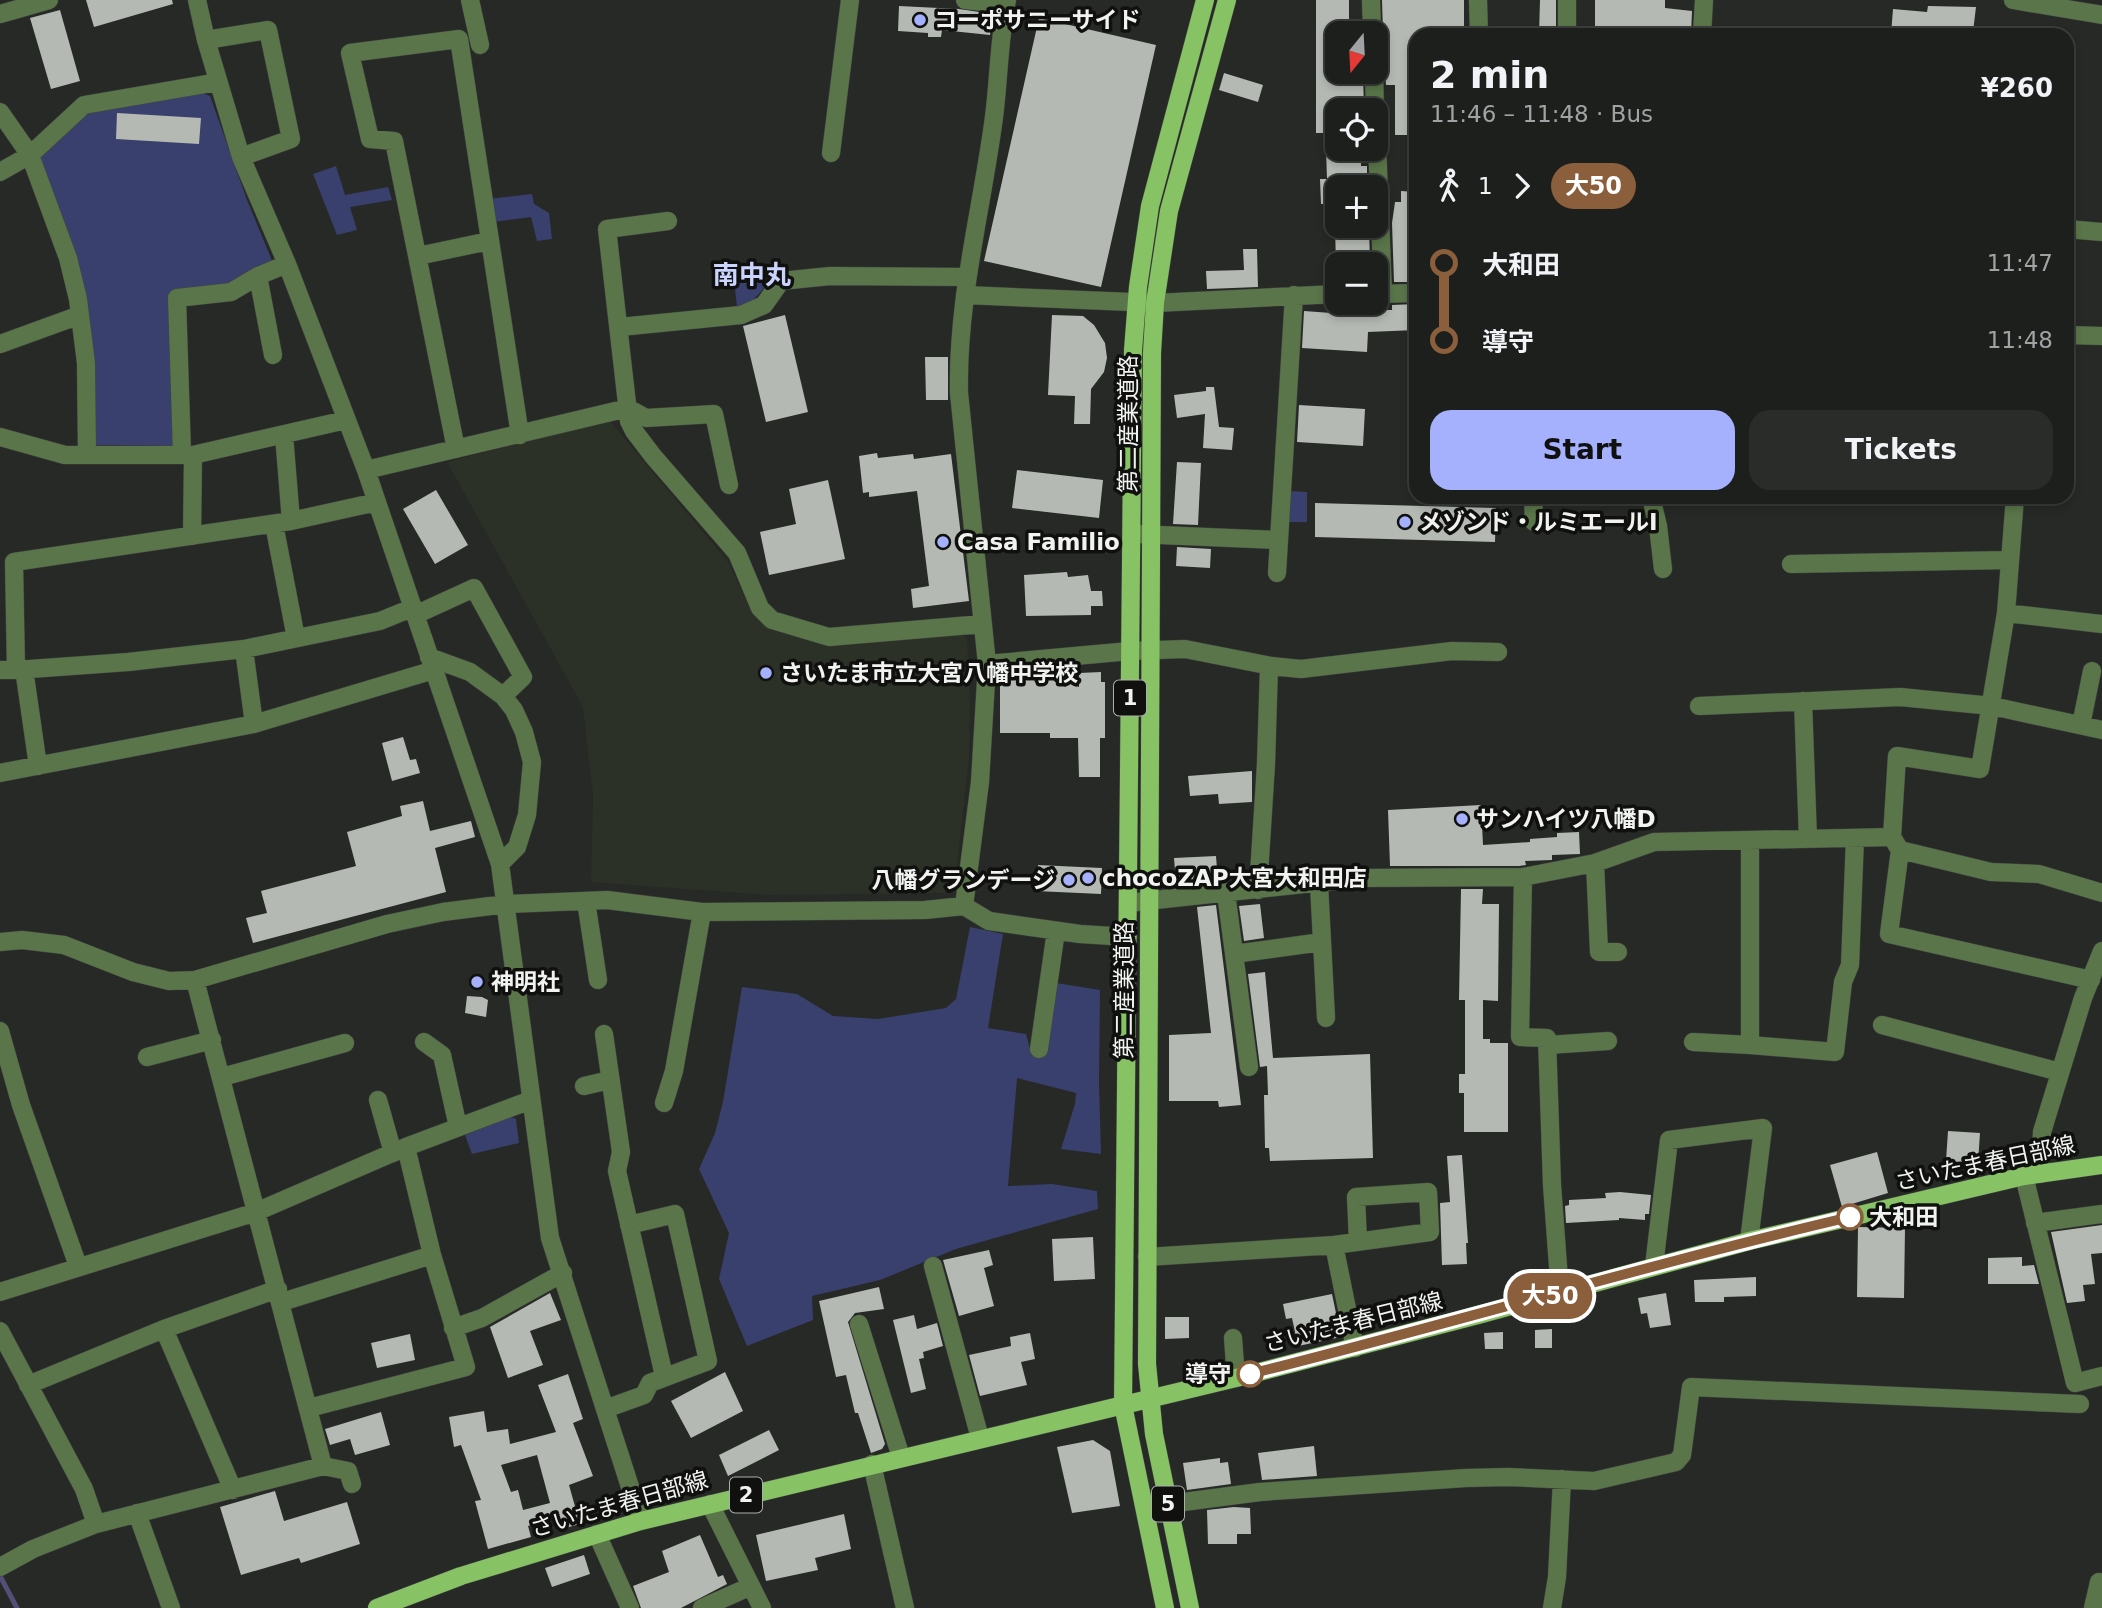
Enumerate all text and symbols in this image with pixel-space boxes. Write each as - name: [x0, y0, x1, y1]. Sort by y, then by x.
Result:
- place label: コーポサニーサイド: [934, 7, 1141, 33]
- marker: コーポサニーサイド: [912, 12, 928, 28]
- north arrow: [1325, 21, 1388, 84]
- map controls: [1325, 21, 1388, 315]
- text: 2 min: [1430, 53, 1549, 97]
- text: ¥260: [1981, 73, 2053, 103]
- button: locate: [1325, 98, 1388, 161]
- text: 11:46 – 11:48 · Bus: [1430, 101, 1653, 127]
- icon: walk: [1430, 167, 1468, 205]
- icon: forward: [1503, 167, 1541, 205]
- text: 大50: [1565, 172, 1622, 200]
- text: 1: [1478, 173, 1493, 199]
- button: +: [1325, 175, 1388, 238]
- text: 大和田: [1482, 250, 1560, 280]
- text: 11:47: [1987, 250, 2053, 276]
- button: −: [1325, 252, 1388, 315]
- district label: 南中丸: [713, 260, 791, 290]
- text: 導守: [1482, 327, 1534, 357]
- text: 11:48: [1987, 327, 2053, 353]
- street label: 第二産業道路: [1115, 355, 1141, 493]
- button: Start: [1430, 410, 1735, 490]
- button: Tickets: [1749, 410, 2053, 490]
- place label: メゾンド・ルミエールⅠ: [1419, 509, 1658, 535]
- marker: メゾンド・ルミエールⅠ: [1397, 514, 1413, 530]
- place label: Casa Familio: [957, 529, 1120, 555]
- marker: Casa Familio: [935, 534, 951, 550]
- place label: さいたま市立大宮八幡中学校: [780, 660, 1078, 686]
- marker: さいたま市立大宮八幡中学校: [758, 665, 774, 681]
- road number: 1: [1114, 680, 1146, 716]
- place label: サンハイツ八幡D: [1476, 806, 1656, 832]
- marker: サンハイツ八幡D: [1454, 811, 1470, 827]
- place label: chocoZAP大宮大和田店: [1102, 865, 1367, 891]
- place label: 八幡グランデージ: [871, 867, 1055, 893]
- marker: chocoZAP大宮大和田店: [1080, 870, 1096, 886]
- marker: 八幡グランデージ: [1061, 872, 1077, 888]
- street label: 第二産業道路: [1111, 921, 1137, 1059]
- place label: 神明社: [491, 969, 560, 995]
- marker: 神明社: [469, 974, 485, 990]
- street label: さいたま春日部線: [1893, 1131, 2077, 1195]
- marker: 大和田: [1837, 1204, 1863, 1230]
- place label: 大和田: [1869, 1204, 1938, 1230]
- line badge: 大50: [1510, 1273, 1590, 1319]
- text: 大50: [1521, 1282, 1579, 1310]
- street label: さいたま春日部線: [1261, 1287, 1445, 1357]
- place label: 導守: [1185, 1361, 1231, 1387]
- marker: 導守: [1237, 1361, 1263, 1387]
- street label: さいたま春日部線: [527, 1466, 711, 1542]
- road number: 2: [730, 1478, 762, 1512]
- road number: 5: [1152, 1486, 1184, 1522]

